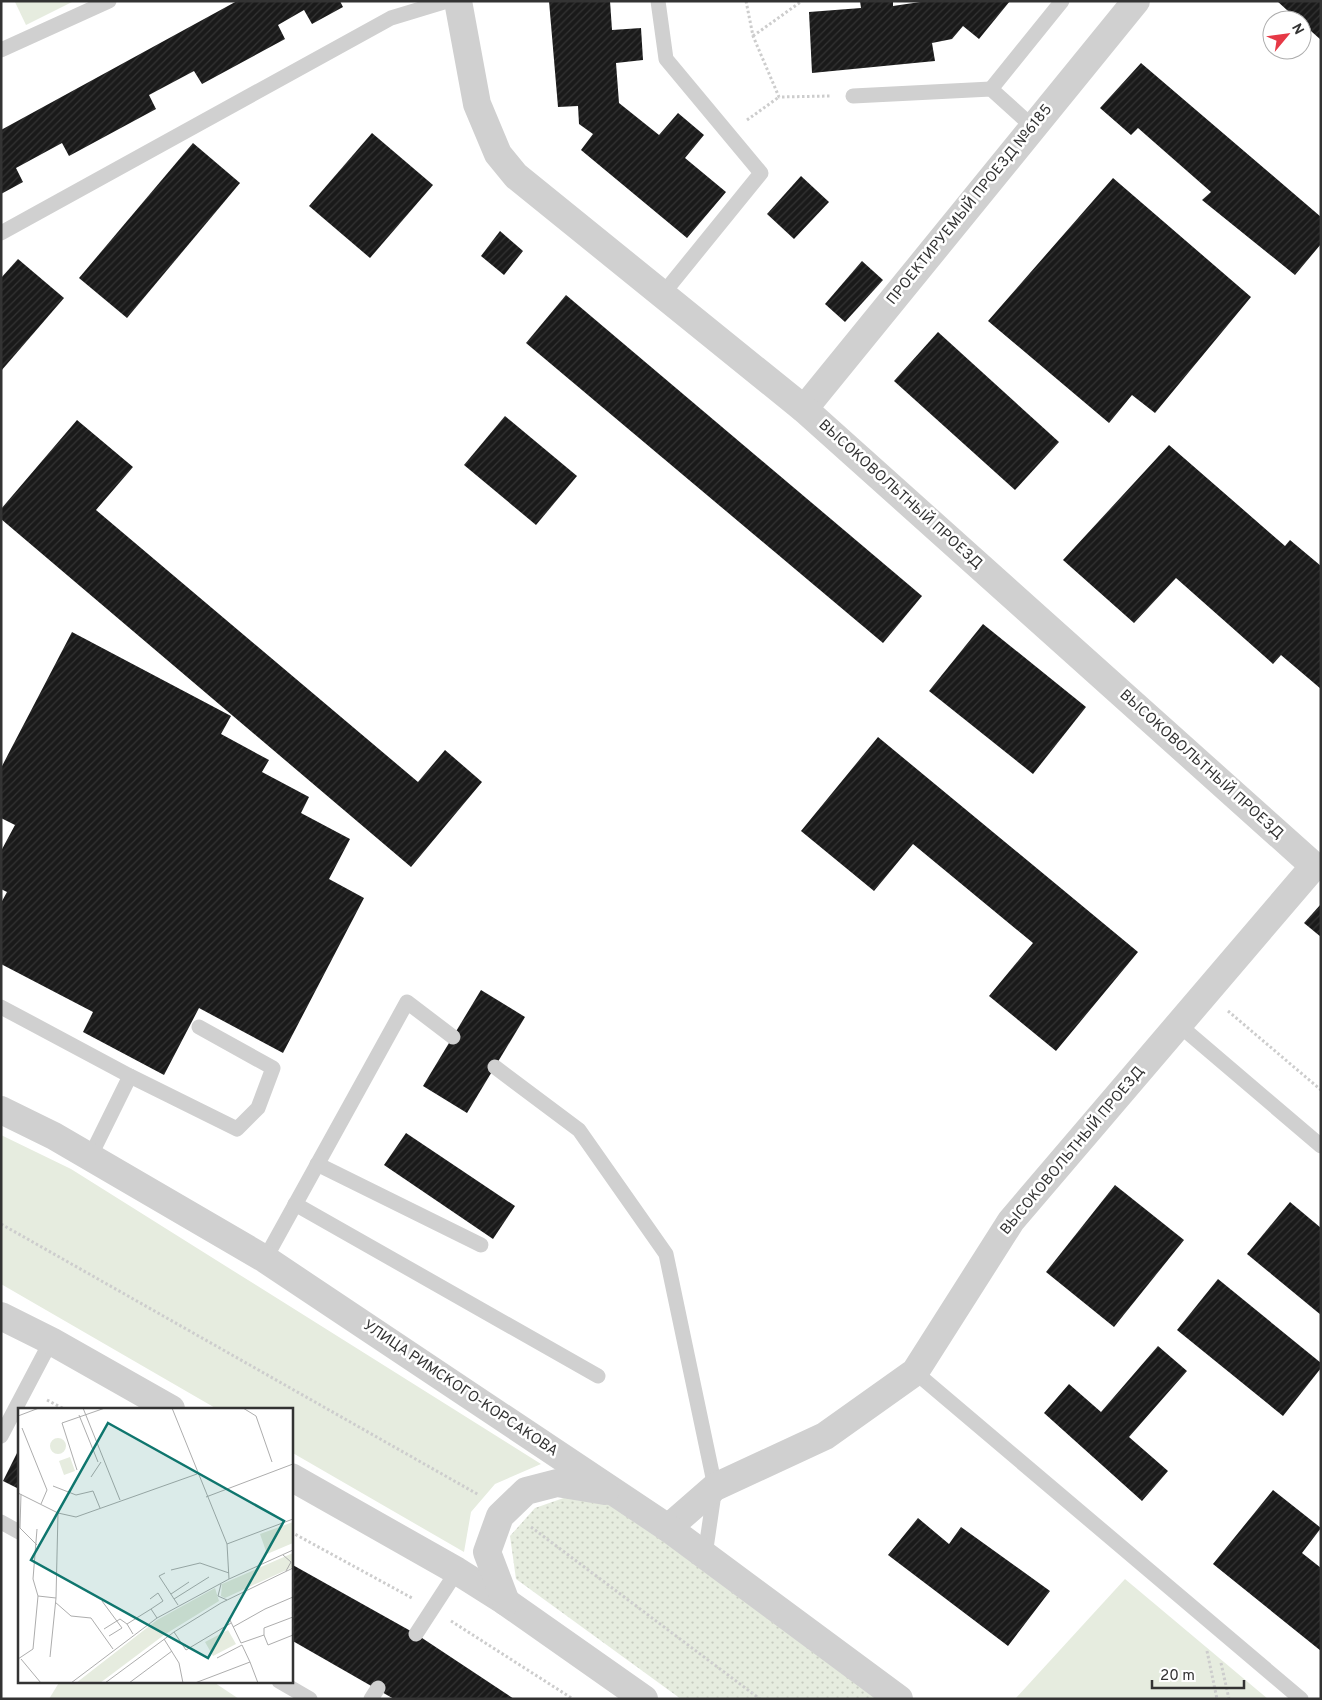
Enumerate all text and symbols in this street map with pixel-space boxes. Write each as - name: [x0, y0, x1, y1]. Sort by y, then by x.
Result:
- north arrow: [1262, 10, 1312, 60]
- text: N: [1287, 21, 1307, 38]
- street label: ПРОЕКТИРУЕМЫЙ ПРОЕЗД №6185: [882, 100, 1057, 309]
- street label: ВЫСОКОВОЛЬТНЫЙ ПРОЕЗД: [814, 415, 987, 574]
- street label: ВЫСОКОВОЛЬТНЫЙ ПРОЕЗД: [1115, 685, 1288, 844]
- street label: ВЫСОКОВОЛЬТНЫЙ ПРОЕЗД: [995, 1061, 1149, 1239]
- street label: УЛИЦА РИМСКОГО-КОРСАКОВА: [359, 1316, 561, 1462]
- inset map: [18, 1408, 292, 1682]
- scale bar: [1152, 1658, 1244, 1690]
- text: 20 m: [1160, 1667, 1195, 1686]

